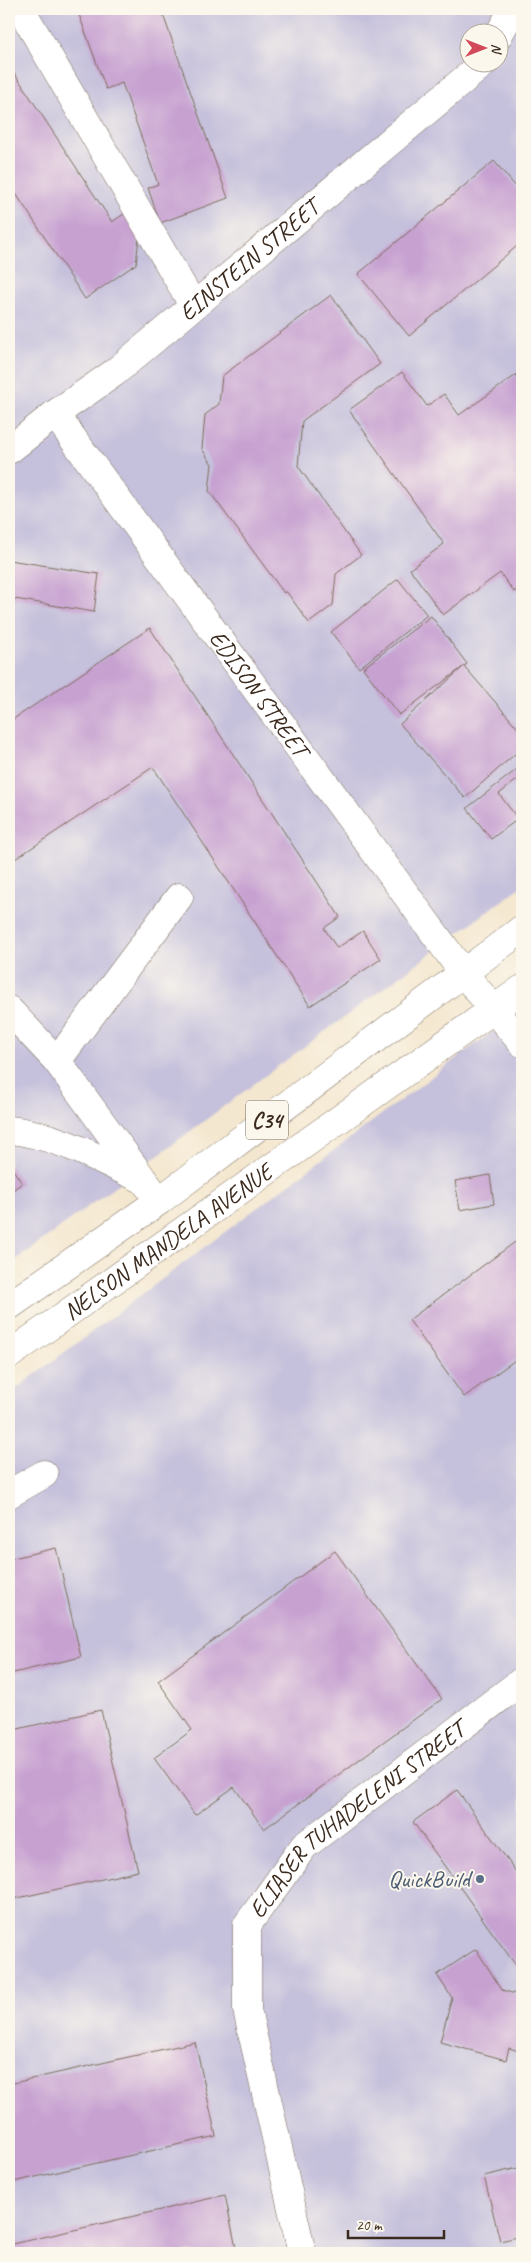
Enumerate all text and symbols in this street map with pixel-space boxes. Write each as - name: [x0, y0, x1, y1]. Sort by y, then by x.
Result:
- north arrow: [458, 22, 508, 72]
- text: N: [488, 44, 505, 55]
- street label: EINSTEIN STREET: [173, 189, 329, 327]
- street label: EDISON STREET: [203, 624, 318, 767]
- road number: C34: [246, 1100, 288, 1140]
- street label: NELSON MANDELA AVENUE: [57, 1155, 280, 1326]
- street label: ELIASER TUHADELENI STREET: [242, 1711, 475, 1924]
- place label: QuickBuild: [388, 1864, 474, 1894]
- marker: QuickBuild: [474, 1873, 486, 1885]
- scale bar: [348, 2207, 445, 2239]
- text: 20 m: [356, 2216, 383, 2235]

